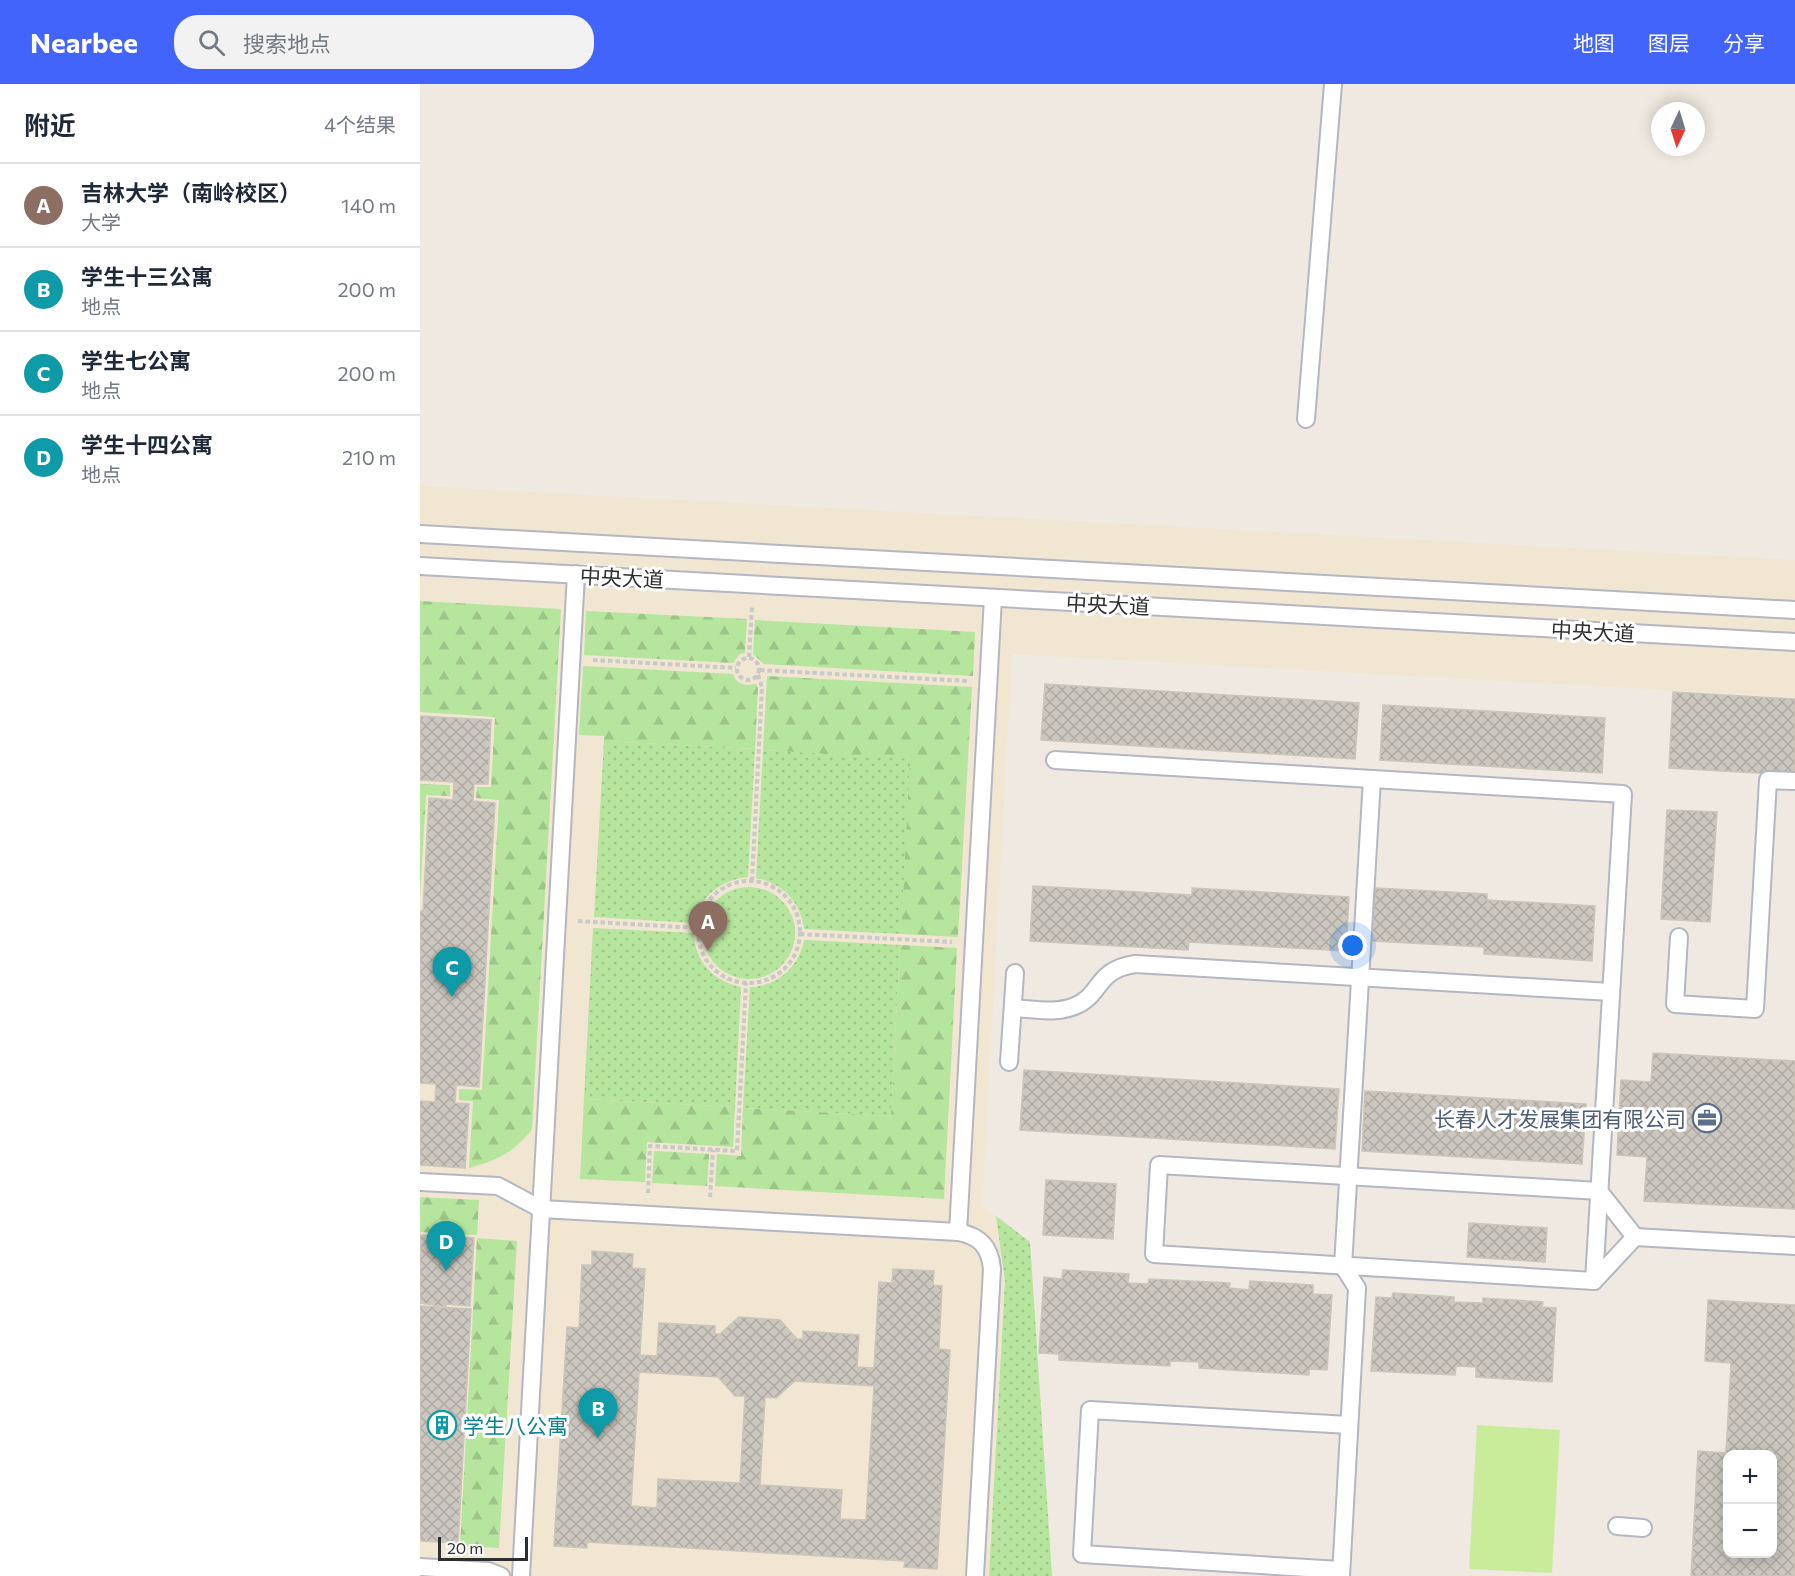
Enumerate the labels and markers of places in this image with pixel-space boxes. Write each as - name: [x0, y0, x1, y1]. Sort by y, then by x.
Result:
- pin: A: [688, 902, 728, 951]
- pin: C: [432, 948, 471, 997]
- office icon: 长春人才发展集团有限公司: [1691, 1102, 1723, 1134]
- place label: 长春人才发展集团有限公司: [1434, 1106, 1686, 1131]
- pin: D: [426, 1222, 466, 1271]
- pin: B: [578, 1388, 618, 1438]
- building icon: 学生八公寓: [426, 1409, 458, 1441]
- place label: 学生八公寓: [463, 1413, 568, 1438]

